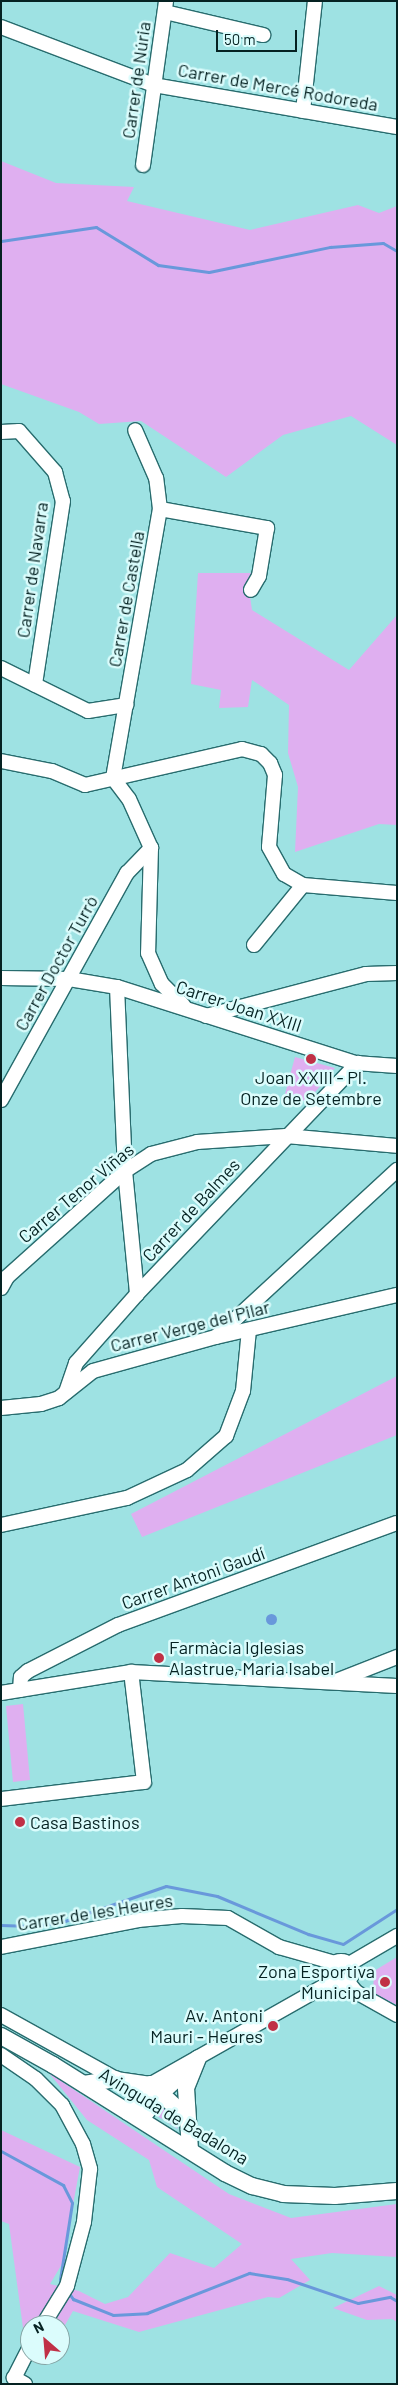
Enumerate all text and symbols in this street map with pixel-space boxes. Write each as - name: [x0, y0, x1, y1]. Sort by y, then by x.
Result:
- street label: Carrer de Núria: [117, 20, 155, 140]
- scale bar: [218, 20, 299, 52]
- text: 50 m: [224, 30, 256, 48]
- street label: Carrer de Mercé Rodoreda: [176, 59, 380, 115]
- street label: Carrer de Navarra: [12, 501, 52, 639]
- street label: Carrer de Castella: [103, 529, 149, 669]
- street label: Carrer Doctor Turrò: [10, 892, 102, 1034]
- street label: Carrer Joan XXIII: [174, 976, 304, 1036]
- marker: Joan XXIII - Pl. Onze de Setembre: [305, 1053, 317, 1065]
- place label: Joan XXIII - Pl. Onze de Setembre: [240, 1067, 382, 1110]
- street label: Carrer Tenor Viñas: [14, 1139, 138, 1247]
- street label: Carrer de Balmes: [138, 1154, 244, 1266]
- street label: Carrer Verge del Pilar: [108, 1296, 272, 1356]
- street label: Carrer Antoni Gaudí: [118, 1542, 268, 1614]
- place label: Farmàcia Iglesias Alastrue, Maria Isabel: [169, 1637, 334, 1680]
- marker: Farmàcia Iglesias Alastrue, Maria Isabel: [153, 1652, 165, 1664]
- place label: Casa Bastinos: [30, 1811, 140, 1833]
- marker: Casa Bastinos: [14, 1816, 26, 1828]
- street label: Carrer de les Heures: [16, 1889, 174, 1935]
- place label: Zona Esportiva Municipal: [258, 1961, 375, 2004]
- marker: Zona Esportiva Municipal: [379, 1976, 391, 1988]
- place label: Av. Antoni Mauri - Heures: [150, 2005, 263, 2048]
- marker: Av. Antoni Mauri - Heures: [267, 2020, 279, 2032]
- street label: Avinguda de Badalona: [95, 2063, 253, 2169]
- north arrow: [20, 2315, 70, 2365]
- text: N: [30, 2317, 46, 2337]

